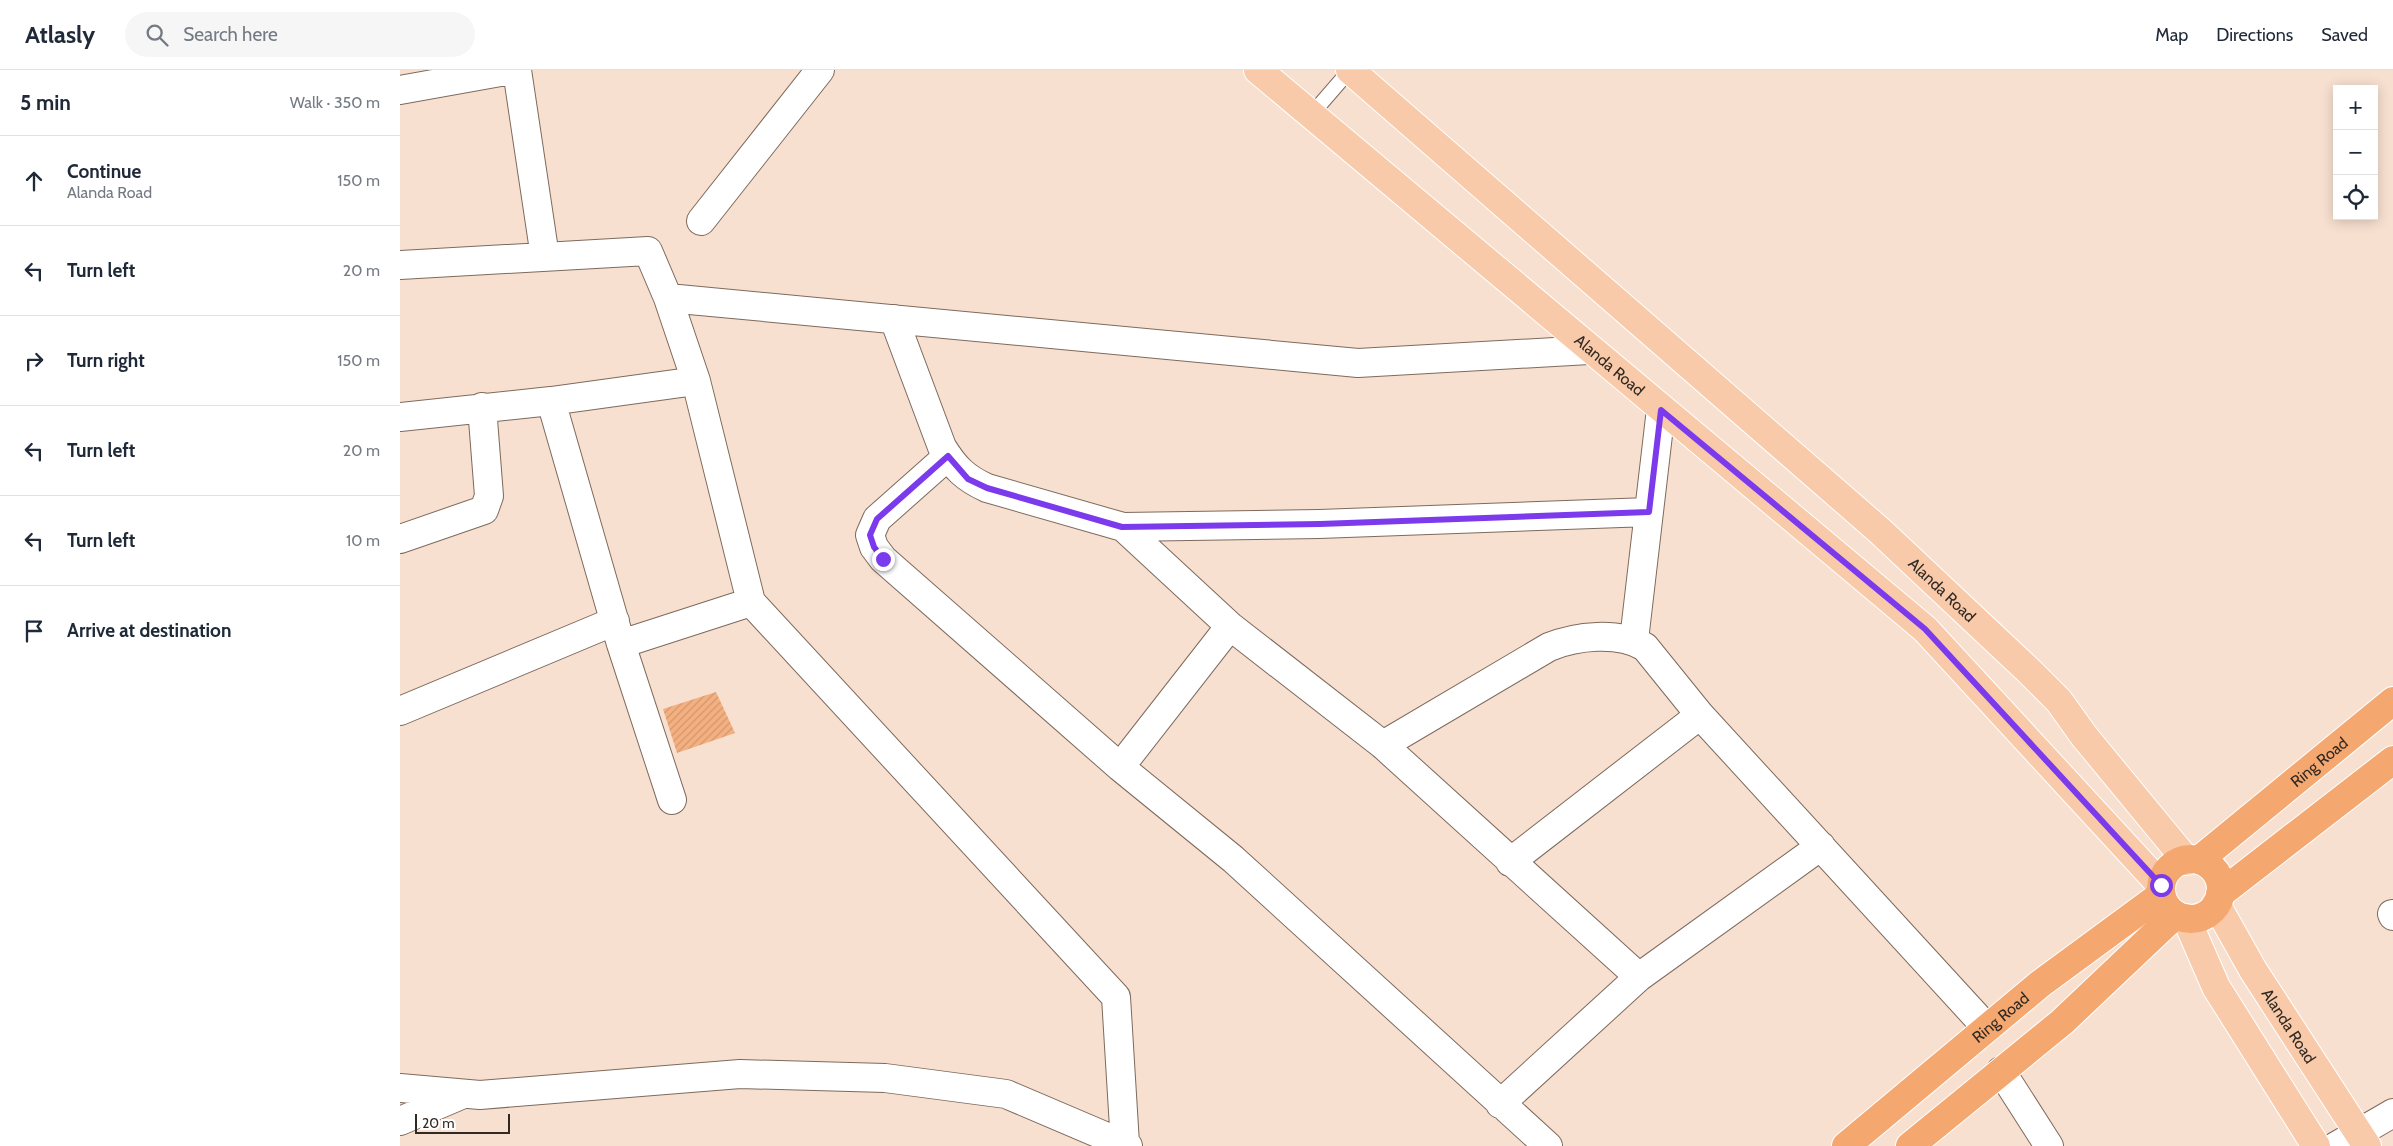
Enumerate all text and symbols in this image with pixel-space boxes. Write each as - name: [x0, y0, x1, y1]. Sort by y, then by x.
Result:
- search box: [125, 12, 475, 57]
- text: Atlasly: [25, 20, 95, 49]
- icon: search: [143, 21, 171, 49]
- text: Search here: [183, 23, 278, 46]
- text: Map: [2155, 24, 2188, 46]
- text: Directions: [2216, 24, 2293, 46]
- text: Saved: [2321, 24, 2368, 46]
- map controls: [2333, 85, 2378, 220]
- button: +: [2333, 85, 2378, 130]
- text: 5 min: [20, 90, 71, 115]
- text: Walk · 350 m: [290, 93, 380, 112]
- button: −: [2333, 130, 2378, 175]
- text: Continue: [67, 160, 141, 183]
- icon: ahead: [20, 167, 48, 195]
- text: 150 m: [337, 171, 380, 190]
- button: locate: [2333, 175, 2378, 220]
- text: Alanda Road: [67, 183, 152, 202]
- icon: left: [20, 257, 48, 285]
- text: Turn left: [67, 259, 135, 282]
- text: 20 m: [343, 261, 380, 280]
- street label: Alanda Road: [1571, 331, 1648, 400]
- icon: right: [20, 347, 48, 375]
- text: Turn right: [67, 349, 145, 372]
- text: 150 m: [337, 351, 380, 370]
- icon: left: [20, 437, 48, 465]
- text: Turn left: [67, 439, 135, 462]
- text: 20 m: [343, 441, 380, 460]
- icon: left: [20, 527, 48, 555]
- text: Turn left: [67, 529, 135, 552]
- text: 10 m: [346, 531, 380, 550]
- route end: [872, 548, 895, 571]
- street label: Alanda Road: [1904, 554, 1980, 626]
- icon: arrive: [20, 617, 48, 645]
- text: Arrive at destination: [67, 619, 231, 642]
- street label: Ring Road: [2287, 733, 2352, 791]
- route start: [2150, 874, 2173, 897]
- street label: Alanda Road: [2258, 985, 2320, 1067]
- street label: Ring Road: [1968, 988, 2033, 1047]
- scale bar: [415, 1111, 510, 1134]
- text: 20 m: [422, 1114, 455, 1132]

